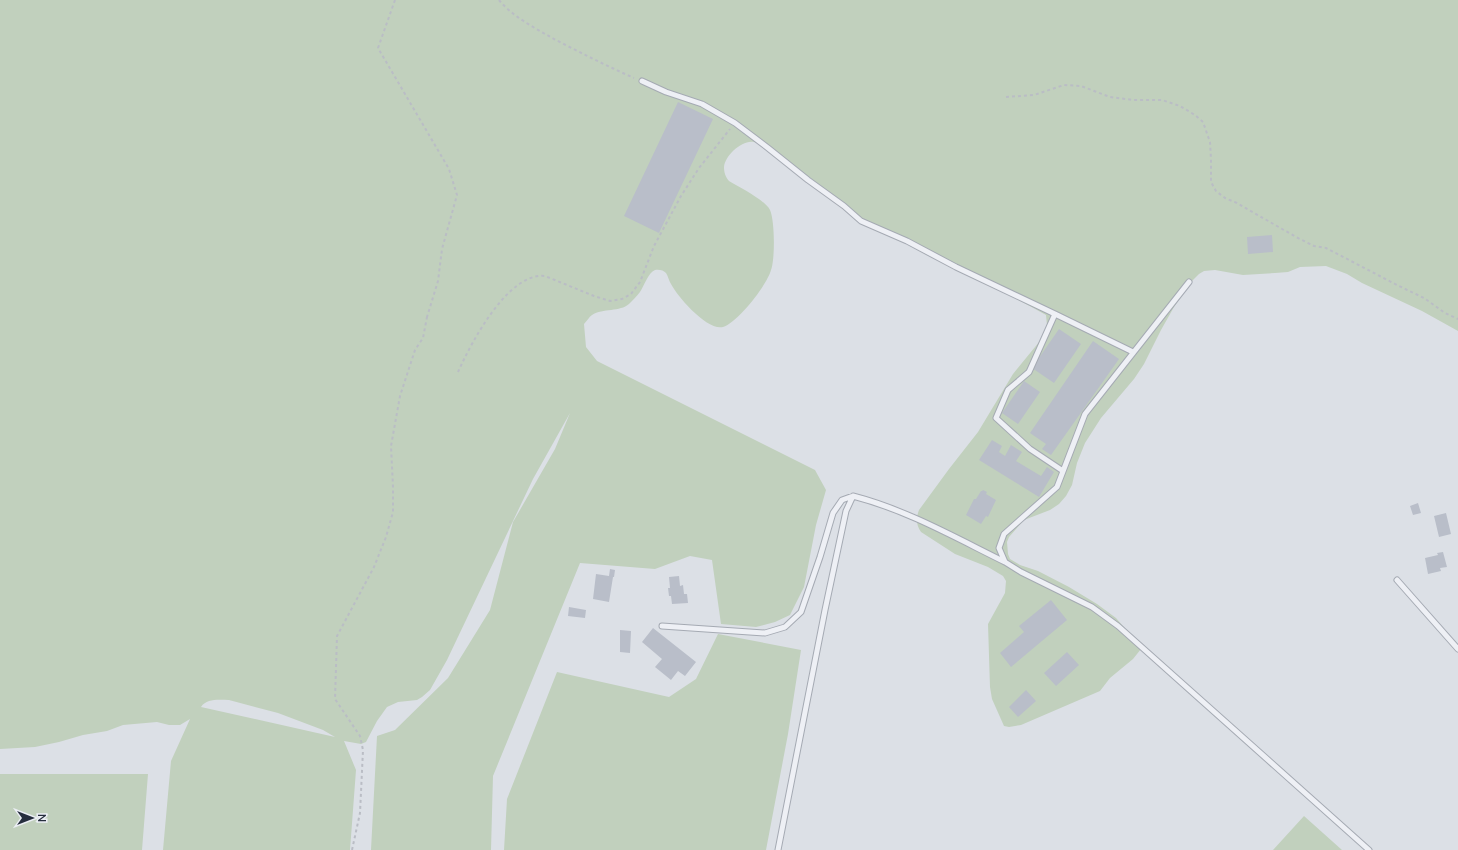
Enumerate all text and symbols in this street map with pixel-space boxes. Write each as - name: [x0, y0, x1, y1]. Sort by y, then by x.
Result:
- north arrow: [12, 798, 52, 838]
- text: N: [36, 814, 49, 822]

